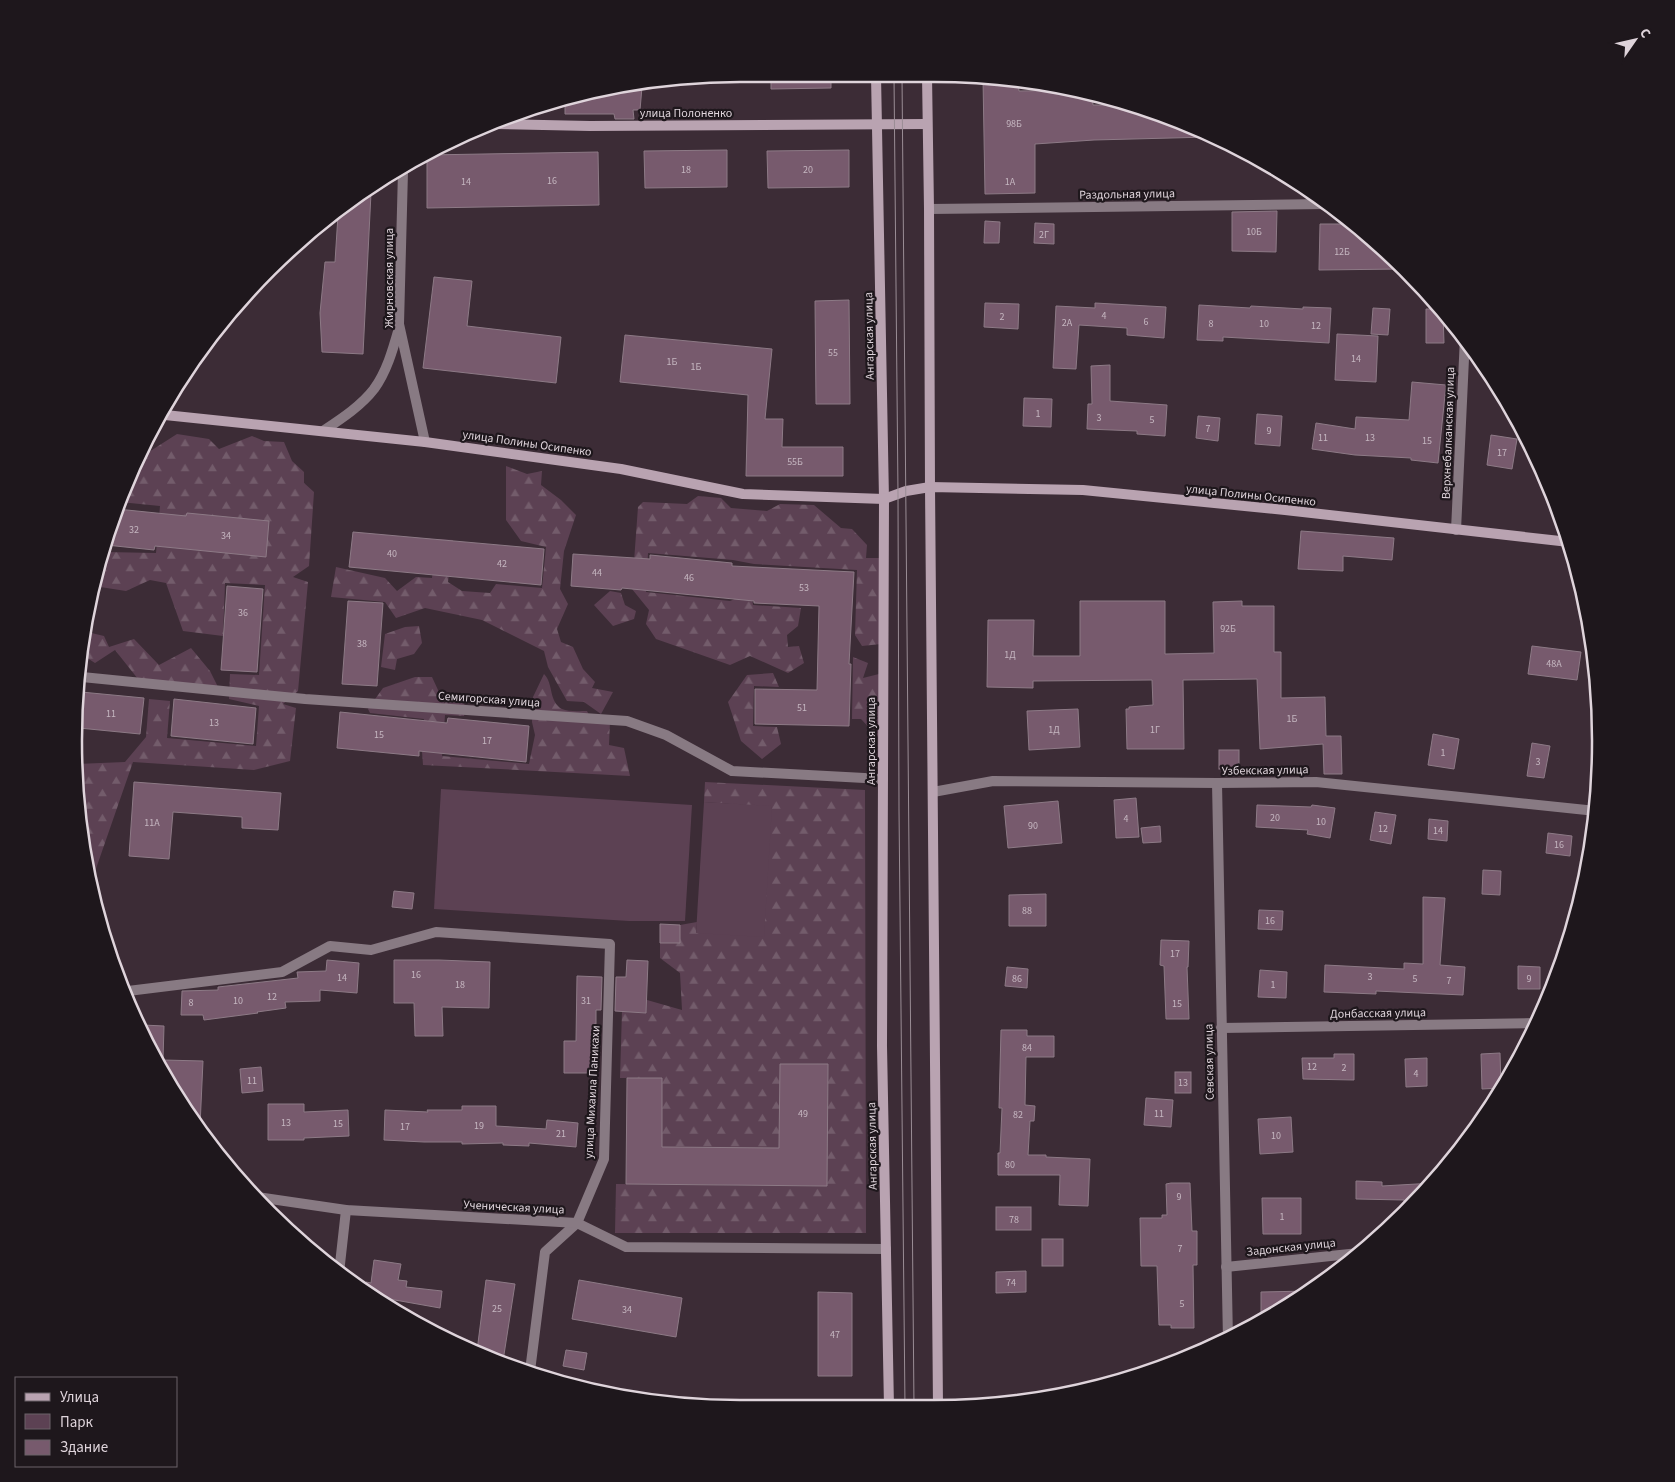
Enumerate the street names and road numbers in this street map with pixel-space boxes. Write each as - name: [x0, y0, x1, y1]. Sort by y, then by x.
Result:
- street label: улица Полоненко: [640, 105, 732, 122]
- street label: Раздольная улица: [1079, 185, 1175, 204]
- street label: Жирновская улица: [381, 228, 398, 328]
- street label: Ангарская улица: [860, 292, 879, 380]
- street label: Верхнебалканская улица: [1438, 367, 1459, 499]
- street label: улица Полины Осипенко: [461, 426, 593, 461]
- street label: улица Полины Осипенко: [1185, 480, 1317, 511]
- street label: Семигорская улица: [437, 687, 541, 712]
- street label: Ангарская улица: [863, 697, 880, 785]
- street label: Узбекская улица: [1221, 761, 1309, 780]
- street label: Донбасская улица: [1330, 1004, 1426, 1023]
- street label: Севская улица: [1200, 1024, 1219, 1100]
- street label: улица Михаила Паникахи: [581, 1025, 604, 1159]
- street label: Ангарская улица: [863, 1102, 882, 1190]
- street label: Ученическая улица: [463, 1196, 565, 1219]
- street label: Задонская улица: [1246, 1234, 1337, 1261]

